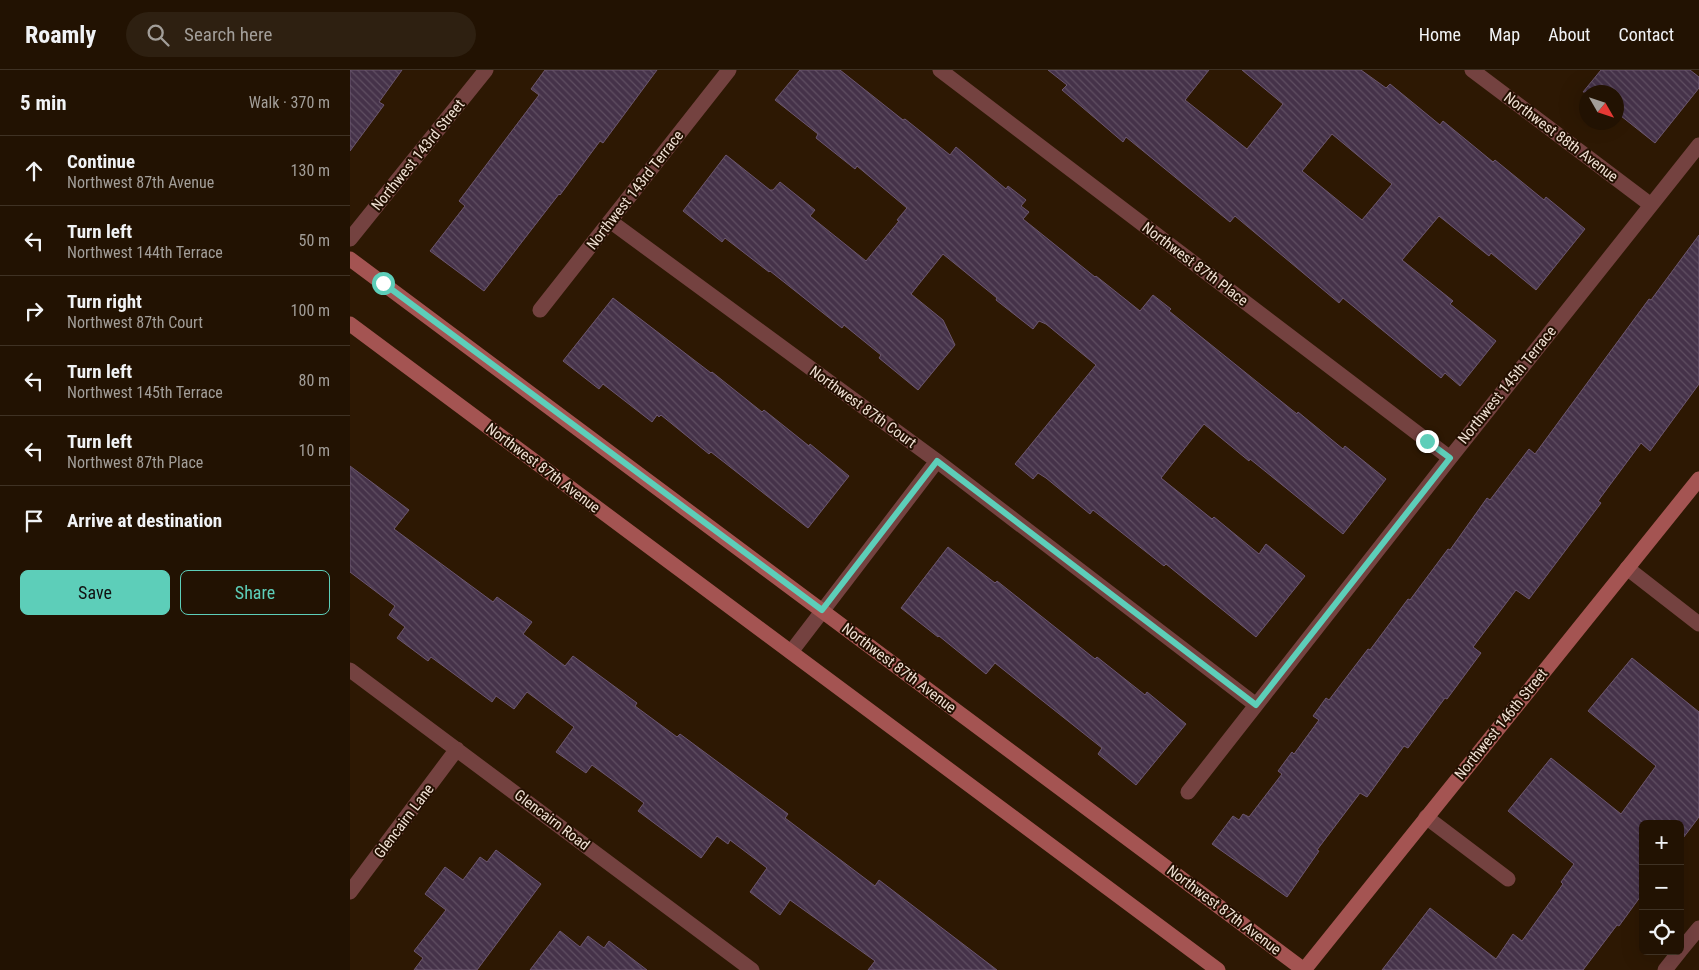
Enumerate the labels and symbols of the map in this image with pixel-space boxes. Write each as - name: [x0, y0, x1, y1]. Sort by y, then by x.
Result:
- north arrow: [1579, 85, 1624, 130]
- street label: Northwest 88th Avenue: [1500, 88, 1622, 186]
- street label: Northwest 143rd Street: [368, 96, 468, 214]
- street label: Northwest 143rd Terrace: [583, 127, 687, 253]
- street label: Northwest 87th Place: [1139, 218, 1251, 310]
- route start: [372, 272, 395, 295]
- street label: Northwest 145th Terrace: [1454, 323, 1560, 447]
- street label: Northwest 87th Court: [806, 362, 920, 452]
- street label: Northwest 87th Avenue: [482, 419, 604, 517]
- route end: [1416, 430, 1439, 453]
- street label: Northwest 87th Avenue: [838, 619, 960, 717]
- street label: Northwest 146th Street: [1451, 665, 1551, 783]
- street label: Glencairn Lane: [370, 780, 438, 862]
- street label: Glencairn Road: [511, 786, 593, 854]
- street label: Northwest 87th Avenue: [1163, 861, 1285, 959]

